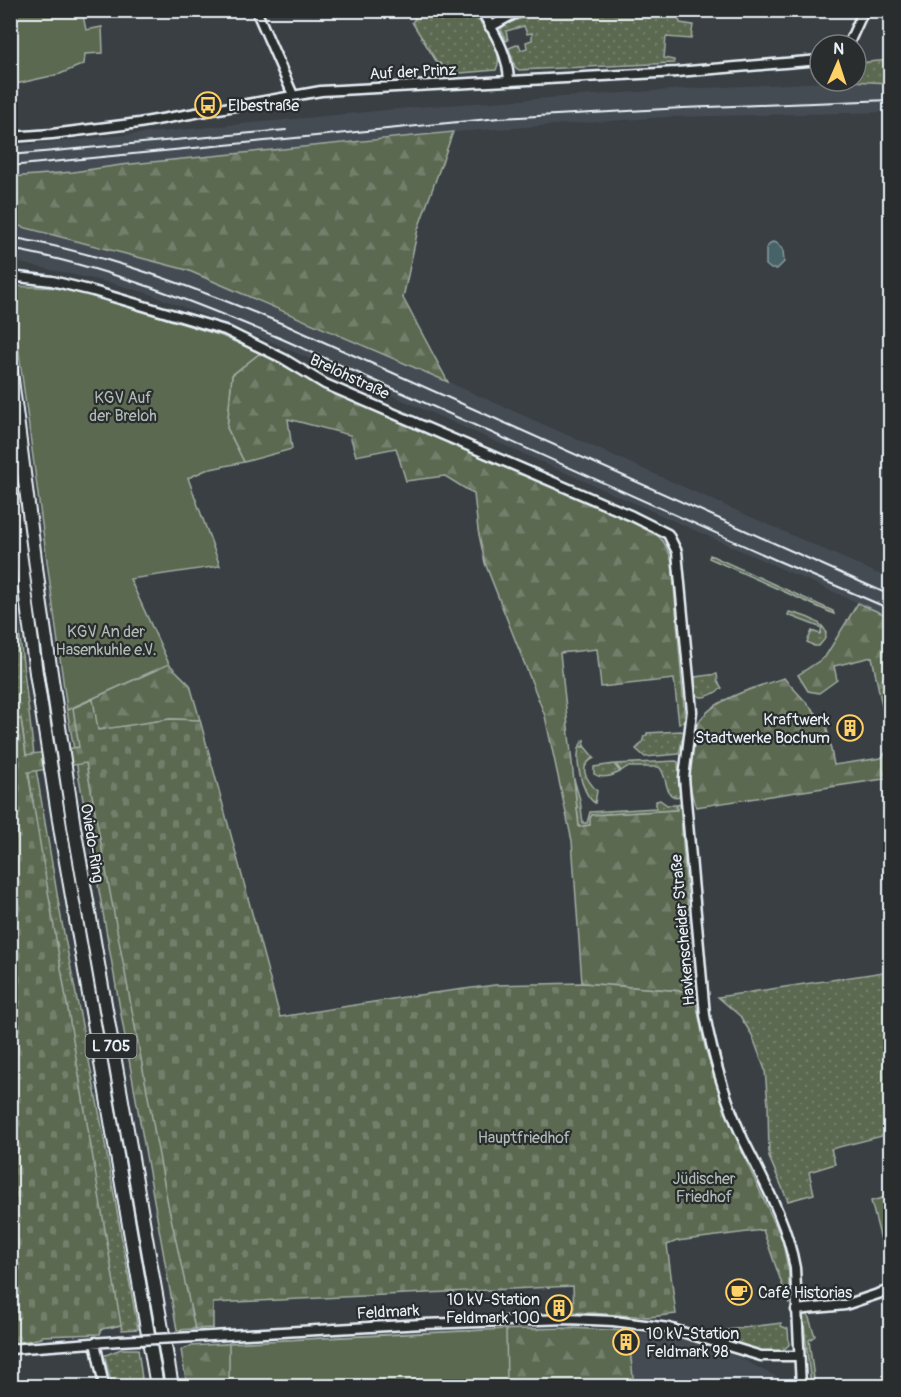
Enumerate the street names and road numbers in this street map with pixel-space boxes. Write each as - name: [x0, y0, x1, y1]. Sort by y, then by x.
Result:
- street label: Auf der Prinz: [369, 60, 457, 84]
- street label: Brelohstraße: [307, 350, 393, 404]
- street label: Oviedo-Ring: [76, 802, 108, 884]
- street label: Havkenscheider Straße: [666, 853, 700, 1006]
- road number: L 705: [86, 1034, 136, 1058]
- street label: Feldmark: [356, 1300, 420, 1324]

